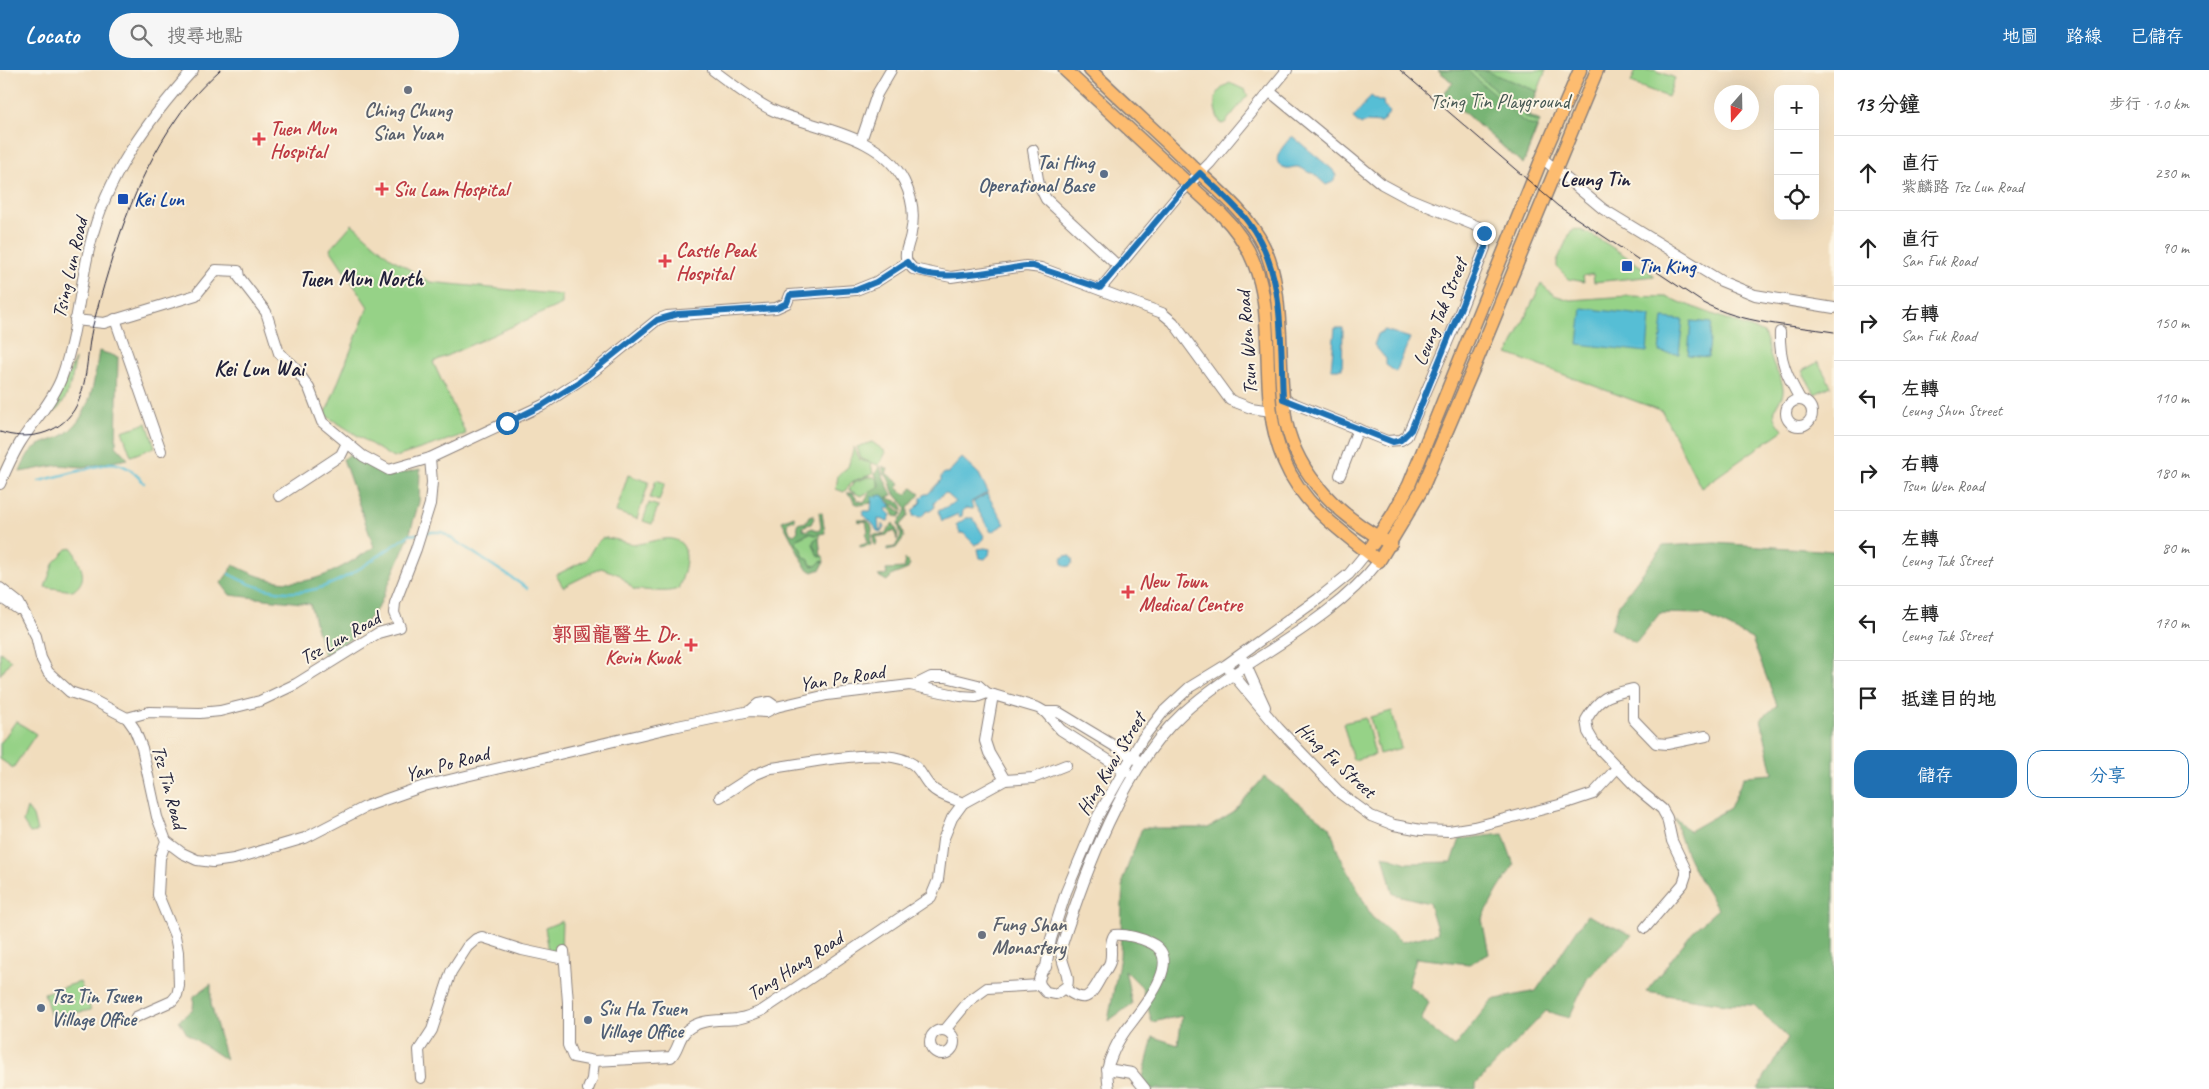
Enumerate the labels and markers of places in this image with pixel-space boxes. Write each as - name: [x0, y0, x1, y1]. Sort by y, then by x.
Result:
- marker: Ching Chung Sian Yuan: [402, 84, 414, 96]
- place label: Ching Chung Sian Yuan: [364, 98, 453, 146]
- place label: Tuen Mun Hospital: [270, 116, 337, 164]
- marker: Tuen Mun Hospital: [252, 132, 266, 146]
- place label: Tai Hing Operational Base: [978, 150, 1096, 198]
- marker: Tai Hing Operational Base: [1098, 168, 1110, 180]
- place label: Siu Lam Hospital: [393, 177, 512, 202]
- marker: Siu Lam Hospital: [375, 182, 389, 196]
- place label: Kei Lun: [134, 187, 185, 212]
- marker: Kei Lun: [116, 192, 130, 206]
- place label: Castle Peak Hospital: [676, 238, 758, 286]
- marker: Castle Peak Hospital: [658, 254, 672, 268]
- place label: Tin King: [1638, 254, 1697, 279]
- marker: Tin King: [1620, 259, 1634, 273]
- place label: New Town Medical Centre: [1139, 569, 1243, 617]
- marker: New Town Medical Centre: [1121, 585, 1135, 599]
- place label: 郭國龍醫生 Dr. Kevin Kwok: [552, 622, 683, 670]
- marker: 郭國龍醫生 Dr. Kevin Kwok: [684, 638, 698, 652]
- place label: Fung Shan Monastery: [992, 912, 1068, 961]
- marker: Fung Shan Monastery: [976, 929, 988, 941]
- place label: Tsz Tin Tsuen Village Office: [51, 984, 143, 1032]
- place label: Siu Ha Tsuen Village Office: [598, 996, 688, 1044]
- marker: Tsz Tin Tsuen Village Office: [35, 1002, 47, 1014]
- marker: Siu Ha Tsuen Village Office: [582, 1014, 594, 1026]

